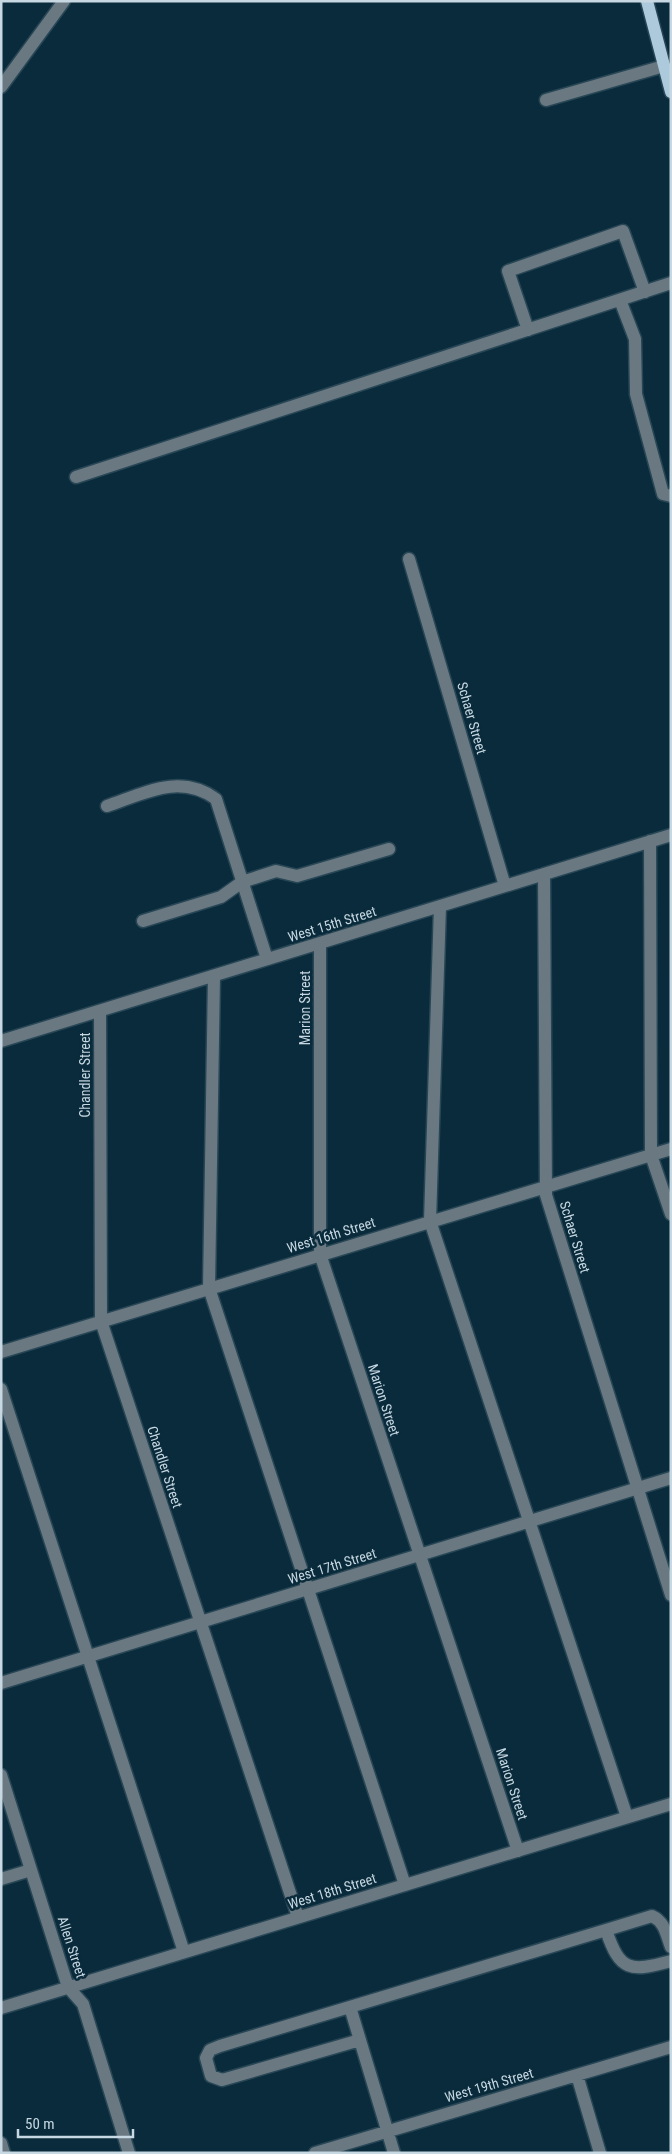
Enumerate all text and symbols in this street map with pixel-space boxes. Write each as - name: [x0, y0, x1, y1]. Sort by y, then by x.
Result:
- street label: Schaer Street: [454, 680, 490, 756]
- street label: West 15th Street: [286, 903, 378, 945]
- street label: Marion Street: [297, 971, 313, 1045]
- street label: Chandler Street: [77, 1032, 93, 1118]
- street label: Schaer Street: [557, 1199, 593, 1275]
- street label: West 16th Street: [285, 1214, 377, 1256]
- street label: Marion Street: [365, 1362, 403, 1438]
- street label: Chandler Street: [144, 1424, 186, 1510]
- street label: West 17th Street: [286, 1545, 378, 1587]
- street label: Marion Street: [493, 1746, 531, 1822]
- street label: West 18th Street: [286, 1870, 378, 1912]
- street label: Allen Street: [55, 1914, 89, 1980]
- street label: West 19th Street: [443, 2065, 535, 2105]
- scale bar: [18, 2106, 132, 2138]
- text: 50 m: [25, 2115, 55, 2133]

